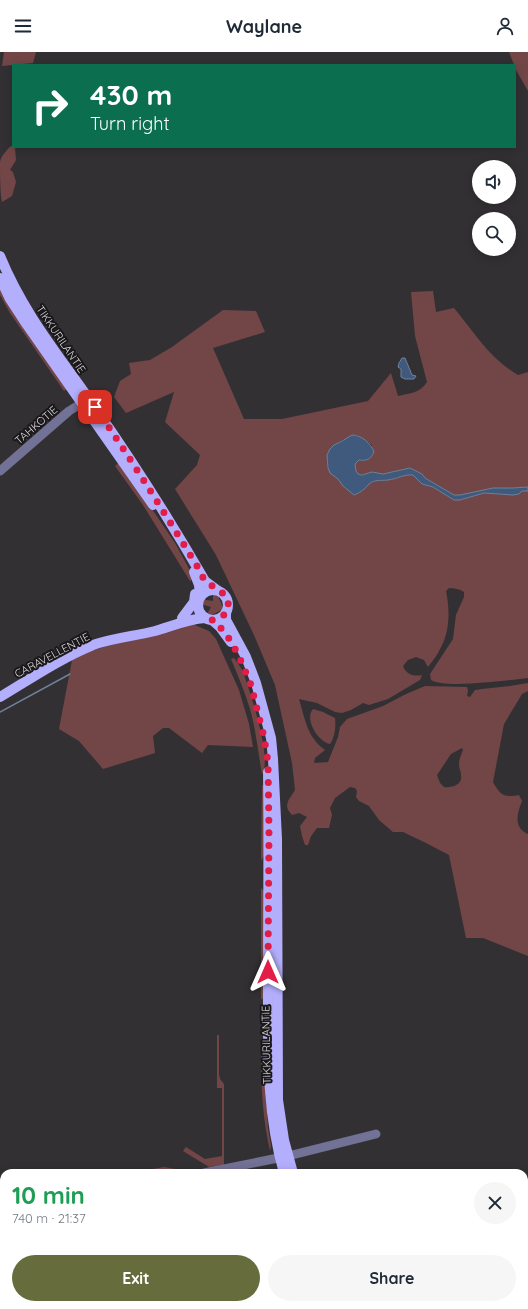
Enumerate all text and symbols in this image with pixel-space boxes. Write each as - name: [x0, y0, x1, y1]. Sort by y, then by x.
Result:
- icon: menu: [12, 15, 34, 37]
- text: Waylane: [226, 15, 302, 38]
- icon: person: [494, 15, 516, 37]
- text: 430 m: [90, 77, 172, 112]
- icon: right: [24, 80, 76, 132]
- text: Turn right: [90, 112, 170, 135]
- map controls: [472, 160, 516, 256]
- button: sound: [472, 160, 516, 204]
- button: search: [472, 212, 516, 256]
- street label: TIKKURILANTIE: [33, 302, 89, 376]
- pin: [78, 390, 112, 424]
- icon: arrive: [84, 396, 106, 418]
- street label: TAHKOTIE: [12, 403, 60, 447]
- street label: CARAVELLENTIE: [12, 629, 92, 681]
- position arrow: [247, 951, 289, 993]
- street label: TIKKURILANTIE: [258, 1006, 274, 1084]
- text: 10 min: [12, 1180, 85, 1210]
- button: close: [474, 1182, 516, 1224]
- text: 740 m · 21:37: [12, 1210, 86, 1226]
- button: Exit: [12, 1255, 260, 1301]
- button: Share: [268, 1255, 516, 1301]

